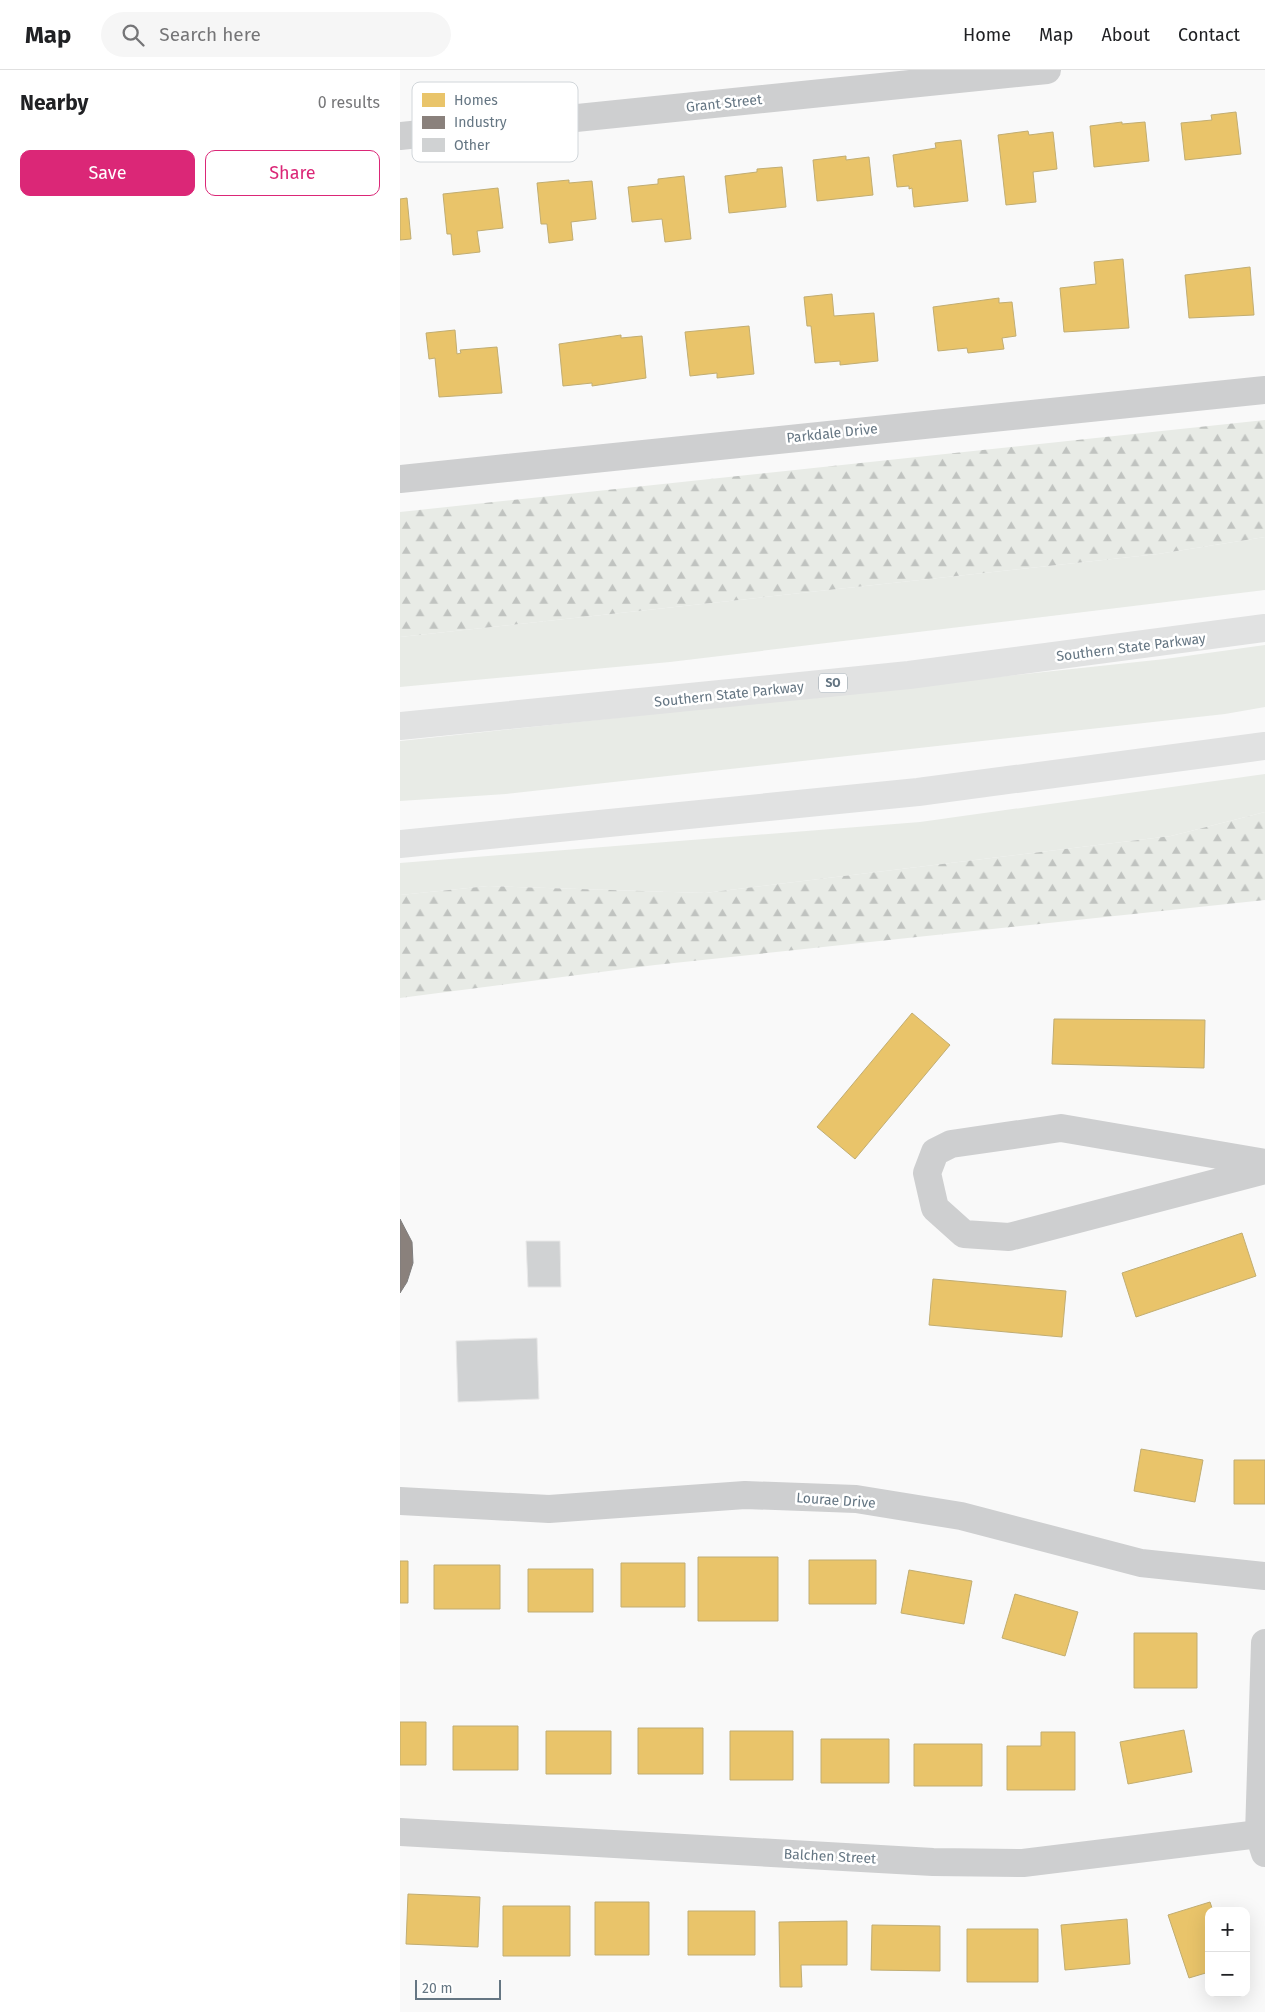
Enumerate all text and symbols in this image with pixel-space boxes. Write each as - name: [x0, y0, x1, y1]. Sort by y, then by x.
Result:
- search box: [101, 12, 451, 57]
- text: Map: [25, 21, 71, 49]
- icon: search: [119, 21, 147, 49]
- text: Search here: [159, 23, 261, 46]
- text: Home: [963, 24, 1011, 46]
- text: Map: [1039, 24, 1073, 46]
- text: About: [1101, 24, 1150, 46]
- text: Contact: [1178, 24, 1240, 46]
- legend: [412, 82, 578, 162]
- text: Nearby: [20, 90, 88, 116]
- street label: Grant Street: [685, 91, 764, 116]
- text: Homes: [454, 92, 498, 109]
- text: 0 results: [318, 93, 380, 112]
- text: Industry: [454, 114, 507, 131]
- text: Other: [454, 137, 491, 154]
- button: Save: [20, 150, 195, 196]
- button: Share: [205, 150, 380, 196]
- street label: Parkdale Drive: [786, 420, 878, 447]
- street label: Southern State Parkway: [1055, 630, 1207, 665]
- road number: SO: [819, 674, 847, 692]
- street label: Southern State Parkway: [653, 678, 805, 711]
- street label: Lourae Drive: [796, 1489, 876, 1512]
- street label: Balchen Street: [783, 1846, 878, 1867]
- map controls: [1205, 1907, 1250, 1997]
- button: +: [1205, 1907, 1250, 1952]
- button: −: [1205, 1952, 1250, 1997]
- scale bar: [415, 1977, 501, 2000]
- text: 20 m: [422, 1980, 452, 1997]

